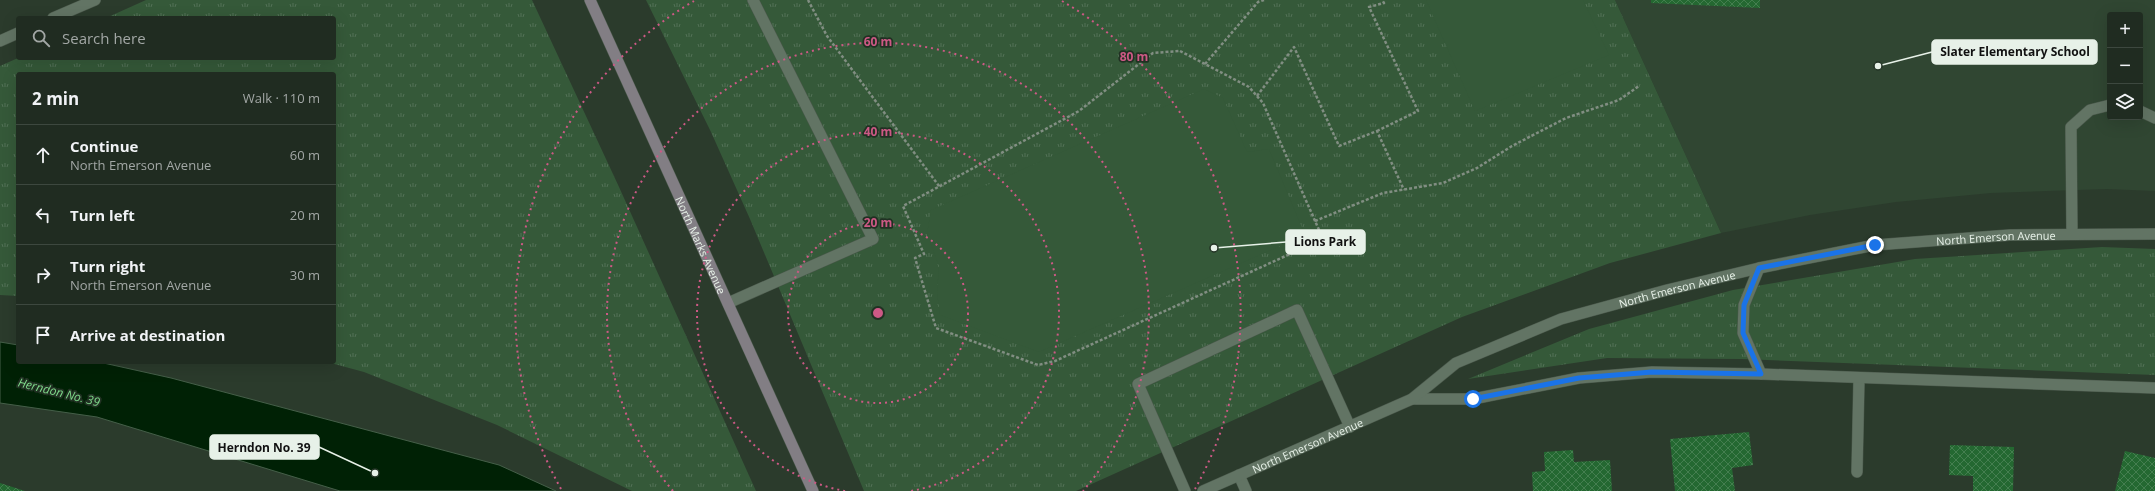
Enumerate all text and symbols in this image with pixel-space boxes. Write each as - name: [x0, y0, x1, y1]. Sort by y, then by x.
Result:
- map controls: [2107, 12, 2143, 120]
- button: +: [2107, 12, 2143, 48]
- search box: [16, 16, 336, 60]
- icon: search: [30, 27, 52, 49]
- text: Search here: [62, 28, 146, 48]
- text: 60 m: [864, 33, 892, 50]
- callout: Slater Elementary School: [1932, 40, 2097, 64]
- text: Slater Elementary School: [1940, 43, 2090, 60]
- text: 80 m: [1120, 48, 1148, 65]
- button: −: [2107, 48, 2143, 84]
- button: layers: [2107, 84, 2143, 120]
- text: 2 min: [32, 87, 79, 110]
- text: Walk · 110 m: [243, 89, 320, 107]
- text: 40 m: [864, 123, 892, 140]
- text: Continue: [70, 136, 138, 156]
- icon: ahead: [32, 144, 54, 166]
- text: 60 m: [290, 146, 320, 164]
- text: North Emerson Avenue: [70, 156, 211, 174]
- street label: North Marks Avenue: [673, 194, 730, 296]
- icon: left: [32, 204, 54, 226]
- text: Turn left: [70, 205, 135, 225]
- text: 20 m: [290, 206, 320, 224]
- text: 20 m: [864, 214, 892, 231]
- street label: North Emerson Avenue: [1936, 227, 2056, 248]
- callout: Lions Park: [1286, 230, 1365, 254]
- text: Lions Park: [1294, 233, 1357, 250]
- route end: [1866, 236, 1884, 254]
- text: Turn right: [70, 256, 145, 276]
- icon: right: [32, 264, 54, 286]
- text: 30 m: [290, 266, 320, 284]
- street label: North Emerson Avenue: [1617, 266, 1737, 310]
- text: North Emerson Avenue: [70, 276, 211, 294]
- centre of rings: [871, 306, 885, 320]
- icon: arrive: [32, 324, 54, 346]
- text: Arrive at destination: [70, 325, 225, 345]
- water label: Herndon No. 39: [16, 374, 102, 411]
- route start: [1464, 390, 1482, 408]
- street label: North Emerson Avenue: [1250, 414, 1365, 476]
- callout: Herndon No. 39: [210, 435, 319, 459]
- text: Herndon No. 39: [217, 439, 311, 456]

